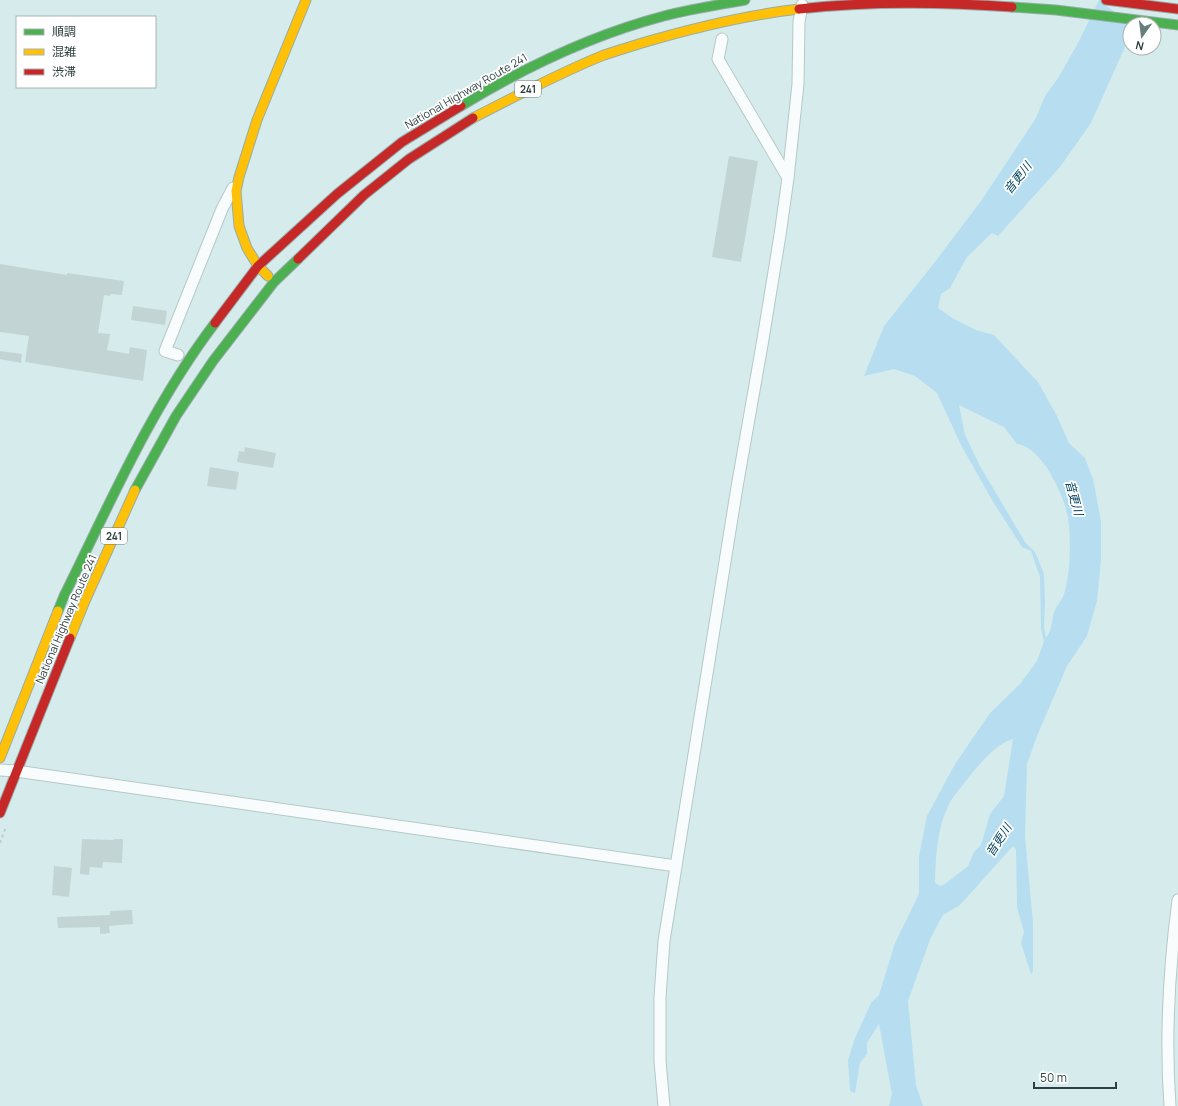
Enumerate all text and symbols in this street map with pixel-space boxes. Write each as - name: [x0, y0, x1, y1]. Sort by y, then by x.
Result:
- legend: [16, 16, 156, 88]
- north arrow: [1122, 16, 1162, 56]
- text: 順調: [52, 23, 76, 40]
- text: N: [1134, 38, 1145, 54]
- text: 混雑: [52, 43, 76, 60]
- street label: National Highway Route 241: [402, 49, 530, 132]
- text: 渋滞: [52, 63, 76, 80]
- road number: 241: [515, 81, 541, 97]
- water label: 音更川: [1000, 157, 1037, 197]
- water label: 音更川: [1062, 478, 1088, 519]
- road number: 241: [101, 528, 127, 544]
- street label: National Highway Route 241: [31, 552, 100, 686]
- water label: 音更川: [982, 818, 1017, 859]
- scale bar: [1034, 1064, 1116, 1090]
- text: 50 m: [1040, 1069, 1067, 1086]

